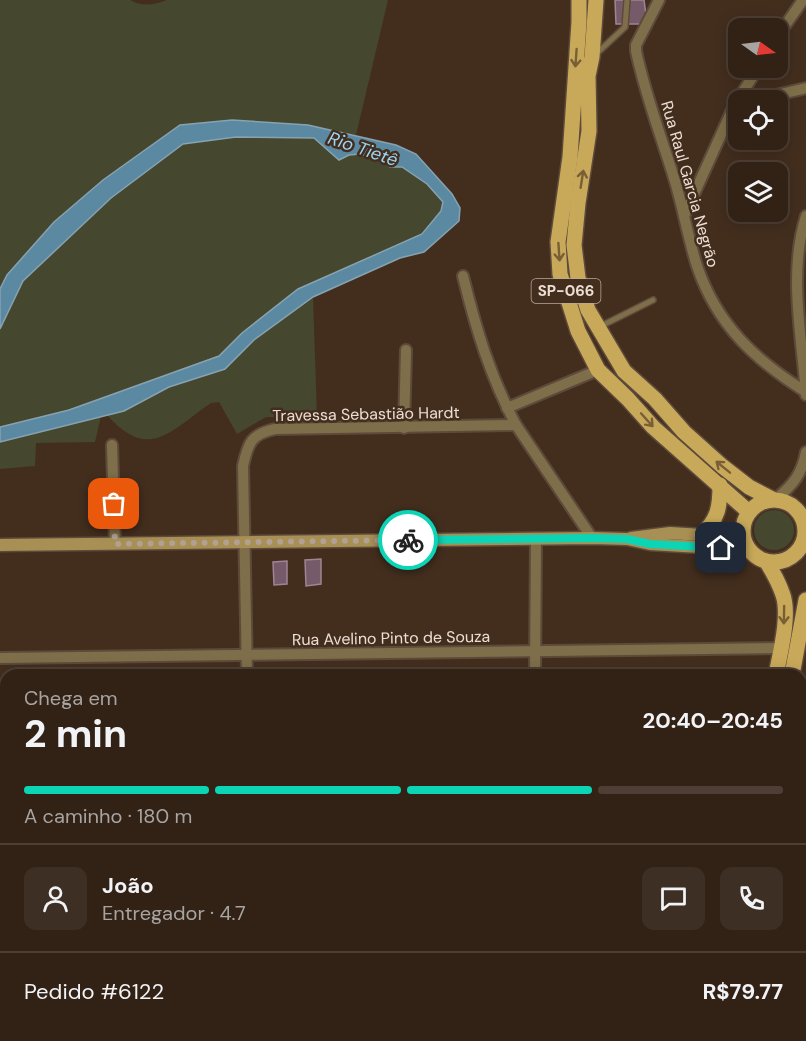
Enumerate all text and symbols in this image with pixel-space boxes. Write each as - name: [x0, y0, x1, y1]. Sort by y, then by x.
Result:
- north arrow: [728, 18, 788, 78]
- map controls: [728, 18, 788, 222]
- one-way arrow: [571, 48, 582, 68]
- button: locate: [728, 90, 788, 150]
- street label: Rua Raul Garcia Negrão: [656, 98, 724, 270]
- water label: Rio Tietê: [325, 126, 401, 172]
- button: layers: [728, 162, 788, 222]
- one-way arrow: [577, 170, 588, 190]
- one-way arrow: [553, 242, 564, 262]
- road number: SP-066: [532, 279, 600, 303]
- street label: Travessa Sebastião Hardt: [272, 402, 460, 426]
- one-way arrow: [640, 412, 654, 427]
- one-way arrow: [715, 460, 731, 473]
- pin: [88, 478, 139, 529]
- icon: bag: [97, 487, 130, 520]
- courier: [378, 510, 438, 570]
- pin: [695, 522, 746, 573]
- icon: bike: [392, 524, 425, 557]
- icon: home: [704, 531, 737, 564]
- one-way arrow: [779, 604, 790, 624]
- street label: Rua Avelino Pinto de Souza: [292, 626, 490, 650]
- text: Chega em: [24, 685, 118, 711]
- text: 20:40–20:45: [643, 706, 783, 735]
- text: 2 min: [24, 708, 127, 759]
- text: A caminho · 180 m: [24, 803, 192, 829]
- button: person: [24, 867, 87, 930]
- button: chat: [642, 867, 705, 930]
- button: phone: [720, 867, 783, 930]
- text: João: [102, 871, 154, 900]
- text: Entregador · 4.7: [102, 900, 246, 926]
- text: Pedido #6122: [24, 977, 164, 1006]
- text: R$79.77: [702, 977, 783, 1006]

